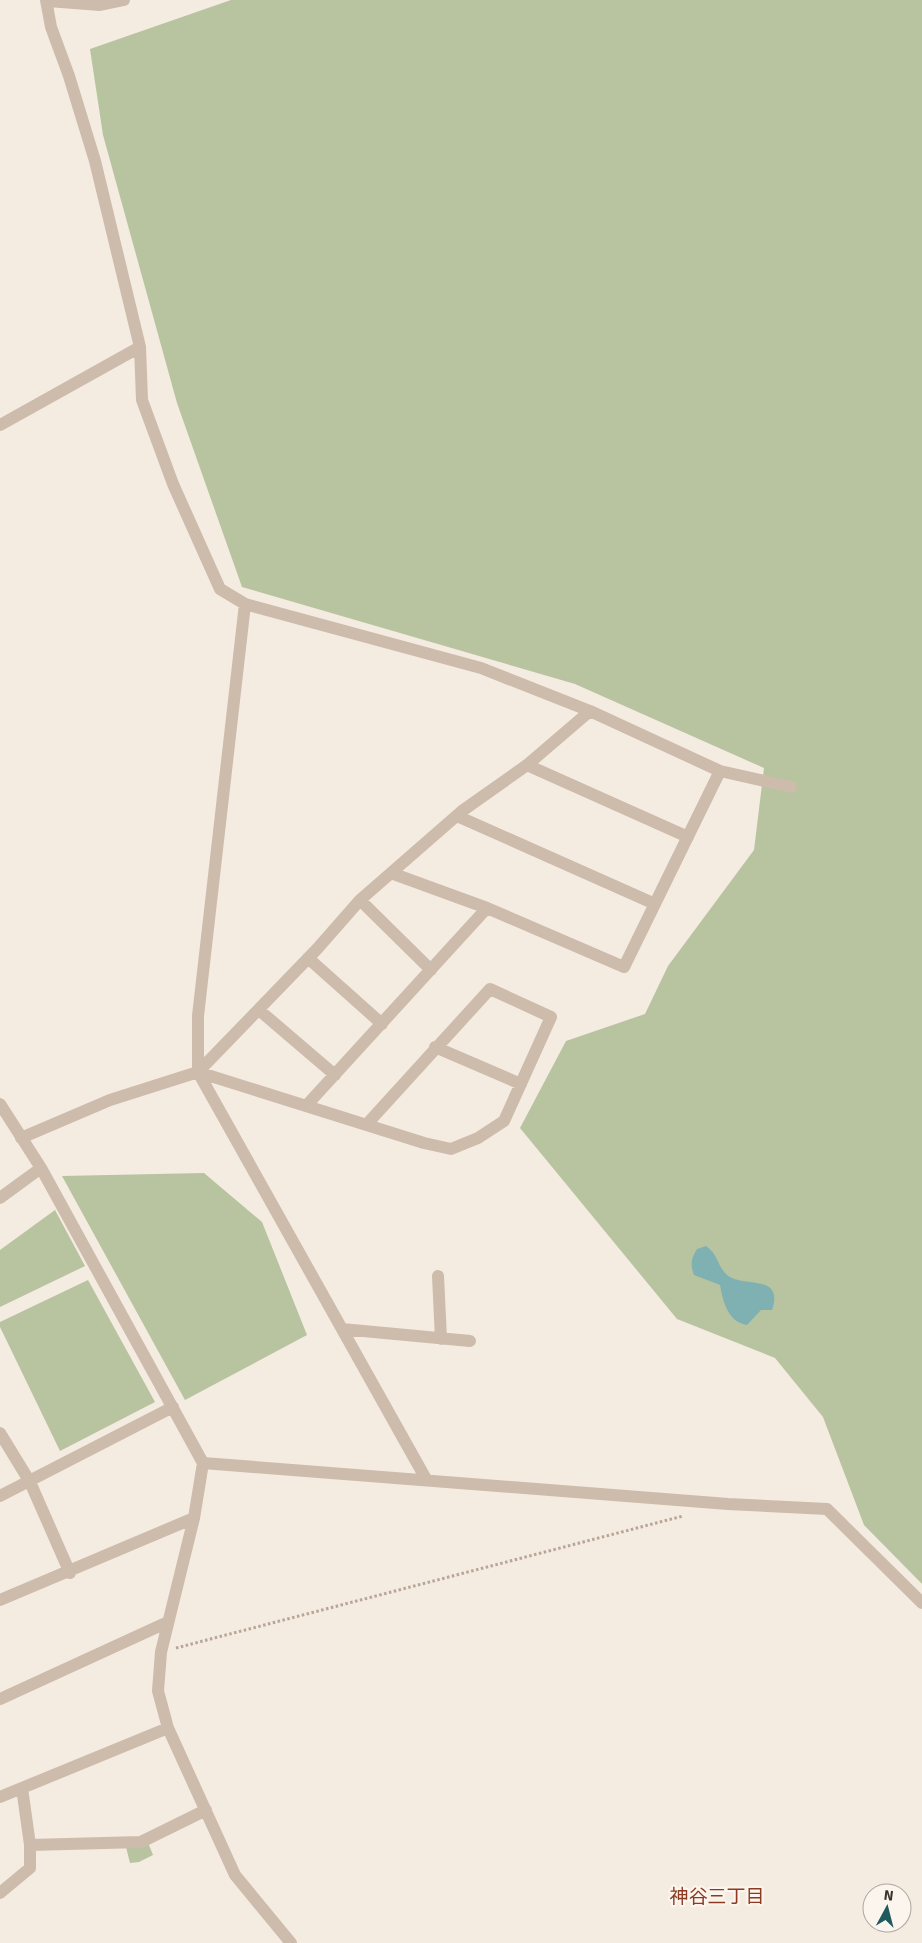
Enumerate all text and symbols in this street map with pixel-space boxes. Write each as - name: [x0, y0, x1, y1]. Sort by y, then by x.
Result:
- north arrow: [862, 1883, 912, 1933]
- district label: 神谷三丁目: [669, 1885, 765, 1909]
- text: N: [883, 1887, 894, 1905]

